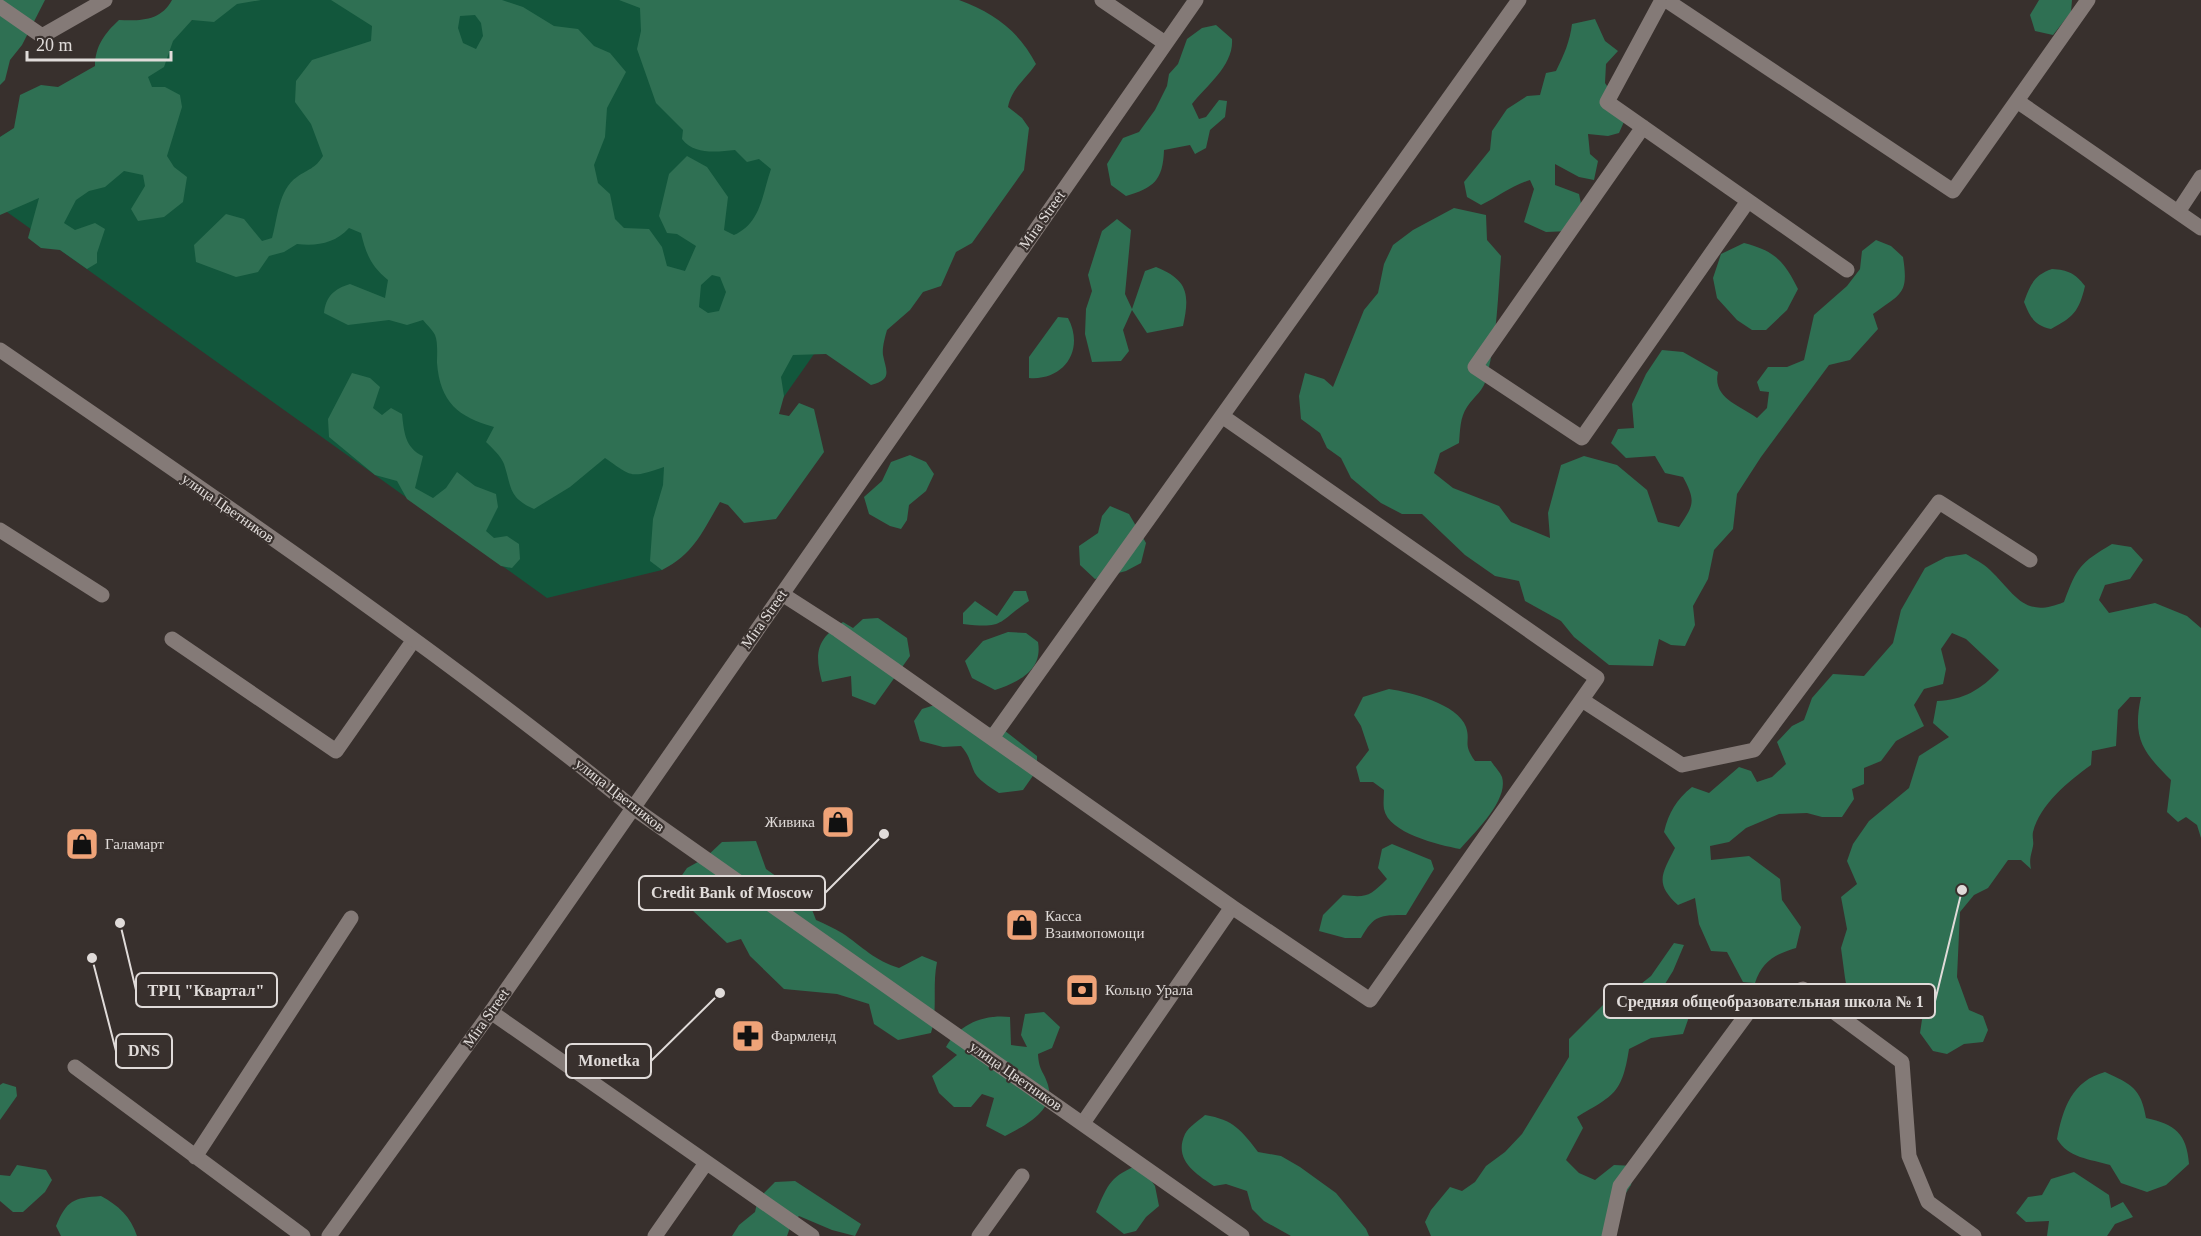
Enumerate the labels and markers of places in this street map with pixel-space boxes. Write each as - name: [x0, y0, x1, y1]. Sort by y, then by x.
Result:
- shop icon: Живика: [820, 804, 856, 840]
- place label: Живика: [765, 814, 815, 830]
- shop icon: Галамарт: [64, 826, 100, 862]
- place label: Галамарт: [105, 836, 165, 852]
- callout: Credit Bank of Moscow: [639, 876, 825, 910]
- shop icon: Касса Взаимопомощи: [1004, 907, 1040, 943]
- place label: Касса Взаимопомощи: [1045, 908, 1144, 941]
- bank icon: Кольцо Урала: [1064, 972, 1100, 1008]
- callout: ТРЦ "Квартал": [136, 973, 277, 1007]
- place label: Кольцо Урала: [1105, 982, 1193, 998]
- callout: Средняя общеобразовательная школа № 1: [1604, 984, 1935, 1018]
- pharmacy icon: Фармленд: [730, 1018, 766, 1054]
- place label: Фармленд: [771, 1028, 836, 1044]
- callout: DNS: [116, 1034, 172, 1068]
- callout: Monetka: [566, 1044, 651, 1078]

